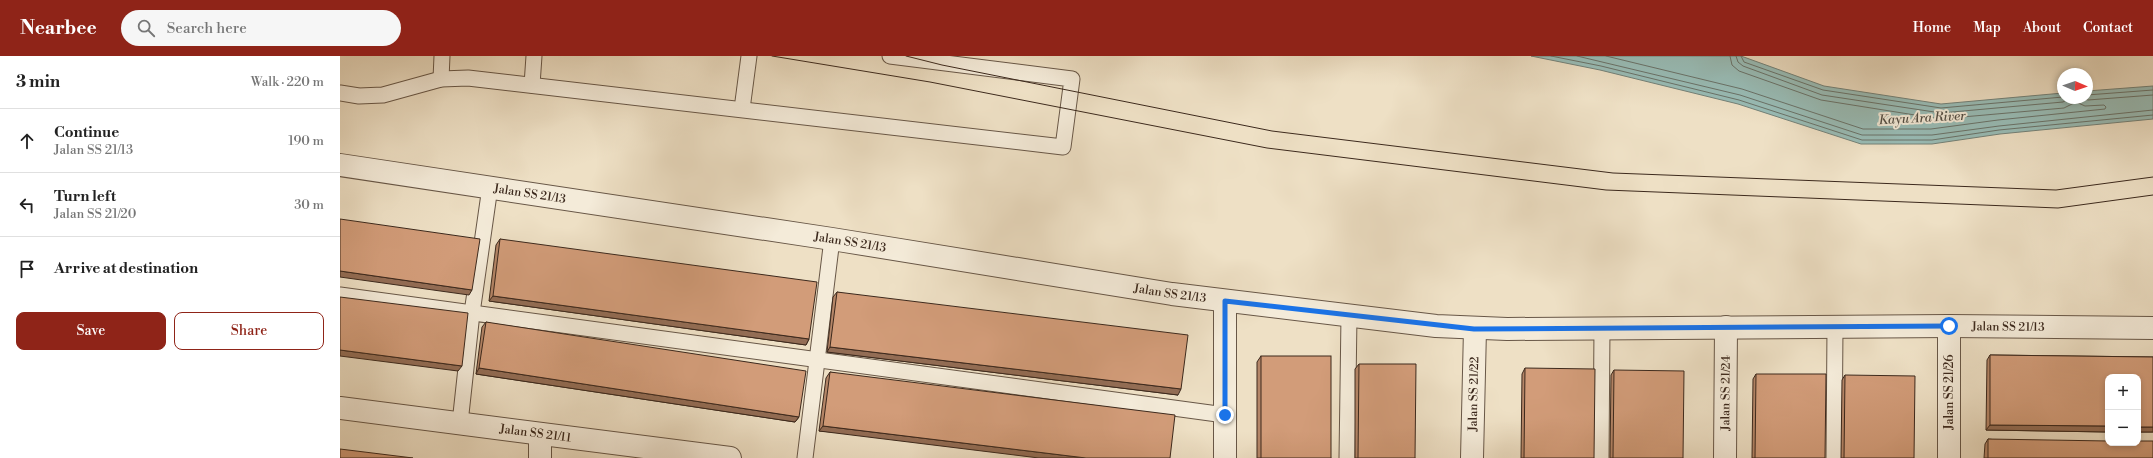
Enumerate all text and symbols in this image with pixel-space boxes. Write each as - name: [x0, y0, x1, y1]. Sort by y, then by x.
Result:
- search box: [121, 10, 401, 46]
- text: Nearbee: [20, 16, 97, 40]
- icon: search: [135, 17, 157, 39]
- text: Search here: [167, 19, 247, 38]
- text: Home: [1913, 19, 1951, 37]
- text: Map: [1973, 19, 2001, 37]
- text: About: [2023, 19, 2061, 37]
- text: Contact: [2083, 19, 2133, 37]
- north arrow: [2057, 68, 2093, 104]
- text: 3 min: [16, 71, 60, 93]
- text: Walk · 220 m: [251, 74, 324, 90]
- water label: Kayu Ara River: [1878, 108, 1967, 128]
- text: Continue: [54, 123, 119, 142]
- icon: ahead: [16, 130, 38, 152]
- text: 190 m: [288, 133, 324, 149]
- text: Jalan SS 21/13: [54, 142, 133, 158]
- street label: Jalan SS 21/13: [492, 181, 567, 207]
- text: Turn left: [54, 187, 116, 206]
- icon: left: [16, 194, 38, 216]
- text: 30 m: [294, 197, 324, 213]
- text: Jalan SS 21/20: [54, 206, 136, 222]
- street label: Jalan SS 21/13: [812, 229, 888, 256]
- icon: arrive: [16, 258, 38, 280]
- text: Arrive at destination: [54, 259, 198, 278]
- street label: Jalan SS 21/13: [1132, 281, 1208, 306]
- button: Save: [16, 312, 166, 350]
- button: Share: [174, 312, 324, 350]
- route start: [1940, 317, 1958, 335]
- street label: Jalan SS 21/13: [1970, 319, 2045, 335]
- street label: Jalan SS 21/26: [1942, 354, 1957, 431]
- street label: Jalan SS 21/24: [1718, 355, 1734, 432]
- street label: Jalan SS 21/22: [1466, 356, 1482, 433]
- map controls: [2105, 374, 2141, 446]
- button: +: [2105, 374, 2141, 410]
- route end: [1216, 406, 1234, 424]
- button: −: [2105, 410, 2141, 446]
- street label: Jalan SS 21/11: [498, 421, 573, 446]

